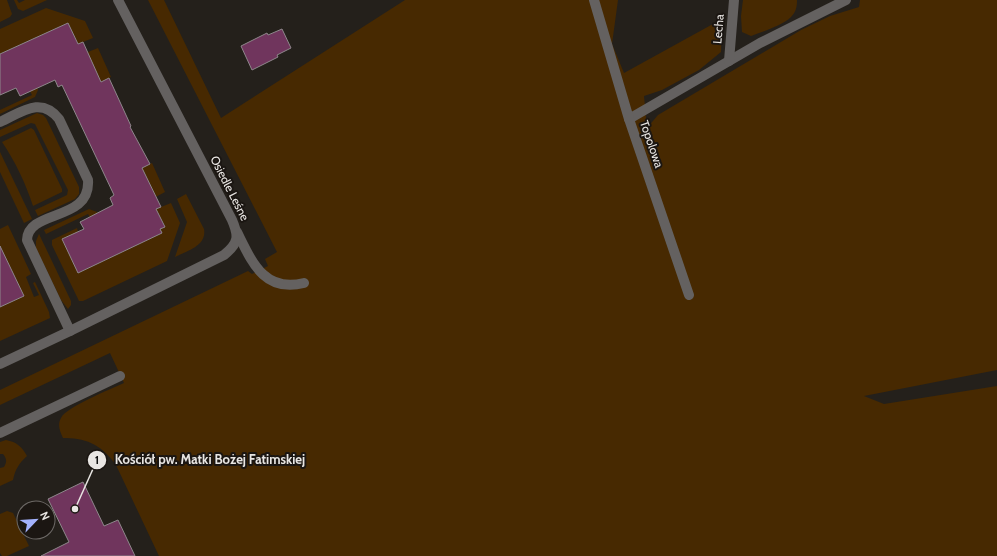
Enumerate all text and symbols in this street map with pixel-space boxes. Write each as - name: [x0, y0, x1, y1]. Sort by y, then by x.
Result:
- street label: Lecha: [709, 13, 727, 44]
- street label: Topolowa: [637, 118, 667, 170]
- street label: Osiedle Leśne: [207, 153, 253, 223]
- callout: Kościół pw. Matki Bożej Fatimskiej: [87, 447, 313, 472]
- text: Kościół pw. Matki Bożej Fatimskiej: [115, 451, 305, 467]
- text: 1: [95, 452, 99, 467]
- north arrow: [16, 500, 56, 540]
- text: N: [37, 509, 53, 522]

